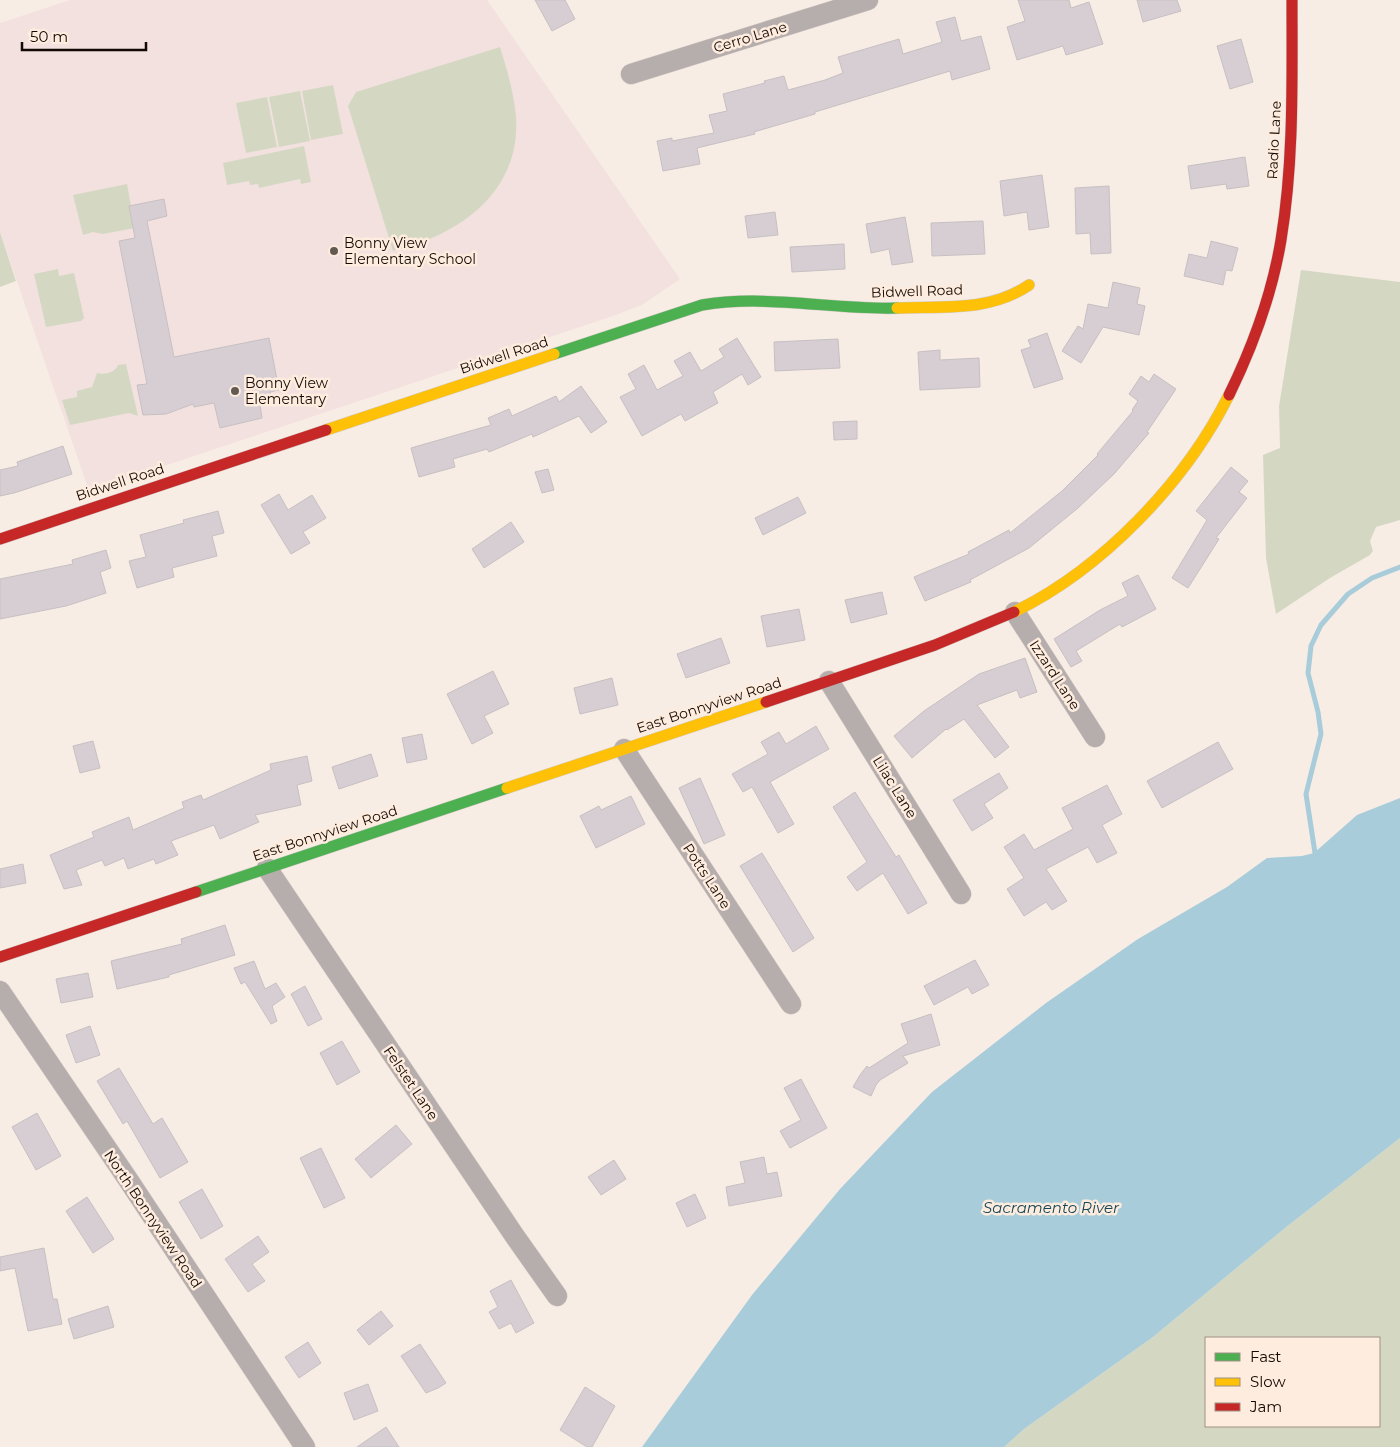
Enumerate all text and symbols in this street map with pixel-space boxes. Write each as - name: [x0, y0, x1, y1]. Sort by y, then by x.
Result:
- street label: Cerro Lane: [711, 17, 789, 57]
- scale bar: [22, 20, 146, 52]
- text: 50 m: [30, 27, 68, 46]
- street label: Radio Lane: [1263, 100, 1285, 180]
- place label: Bonny View Elementary School: [344, 234, 476, 268]
- marker: Bonny View Elementary School: [328, 245, 340, 257]
- street label: Bidwell Road: [871, 280, 963, 302]
- street label: Bidwell Road: [457, 332, 551, 378]
- place label: Bonny View Elementary: [245, 374, 329, 408]
- marker: Bonny View Elementary: [229, 385, 241, 397]
- street label: Bidwell Road: [73, 459, 167, 505]
- street label: Izzard Lane: [1026, 637, 1084, 713]
- street label: East Bonnyview Road: [634, 673, 784, 737]
- street label: Lilac Lane: [869, 753, 921, 821]
- street label: East Bonnyview Road: [250, 801, 400, 865]
- street label: Potts Lane: [679, 840, 735, 912]
- street label: Felstet Lane: [380, 1043, 442, 1123]
- street label: North Bonnyview Road: [100, 1147, 206, 1291]
- water label: Sacramento River: [983, 1198, 1120, 1217]
- legend: [1205, 1337, 1380, 1427]
- text: Fast: [1250, 1347, 1281, 1366]
- text: Slow: [1250, 1372, 1286, 1391]
- text: Jam: [1249, 1397, 1282, 1416]

